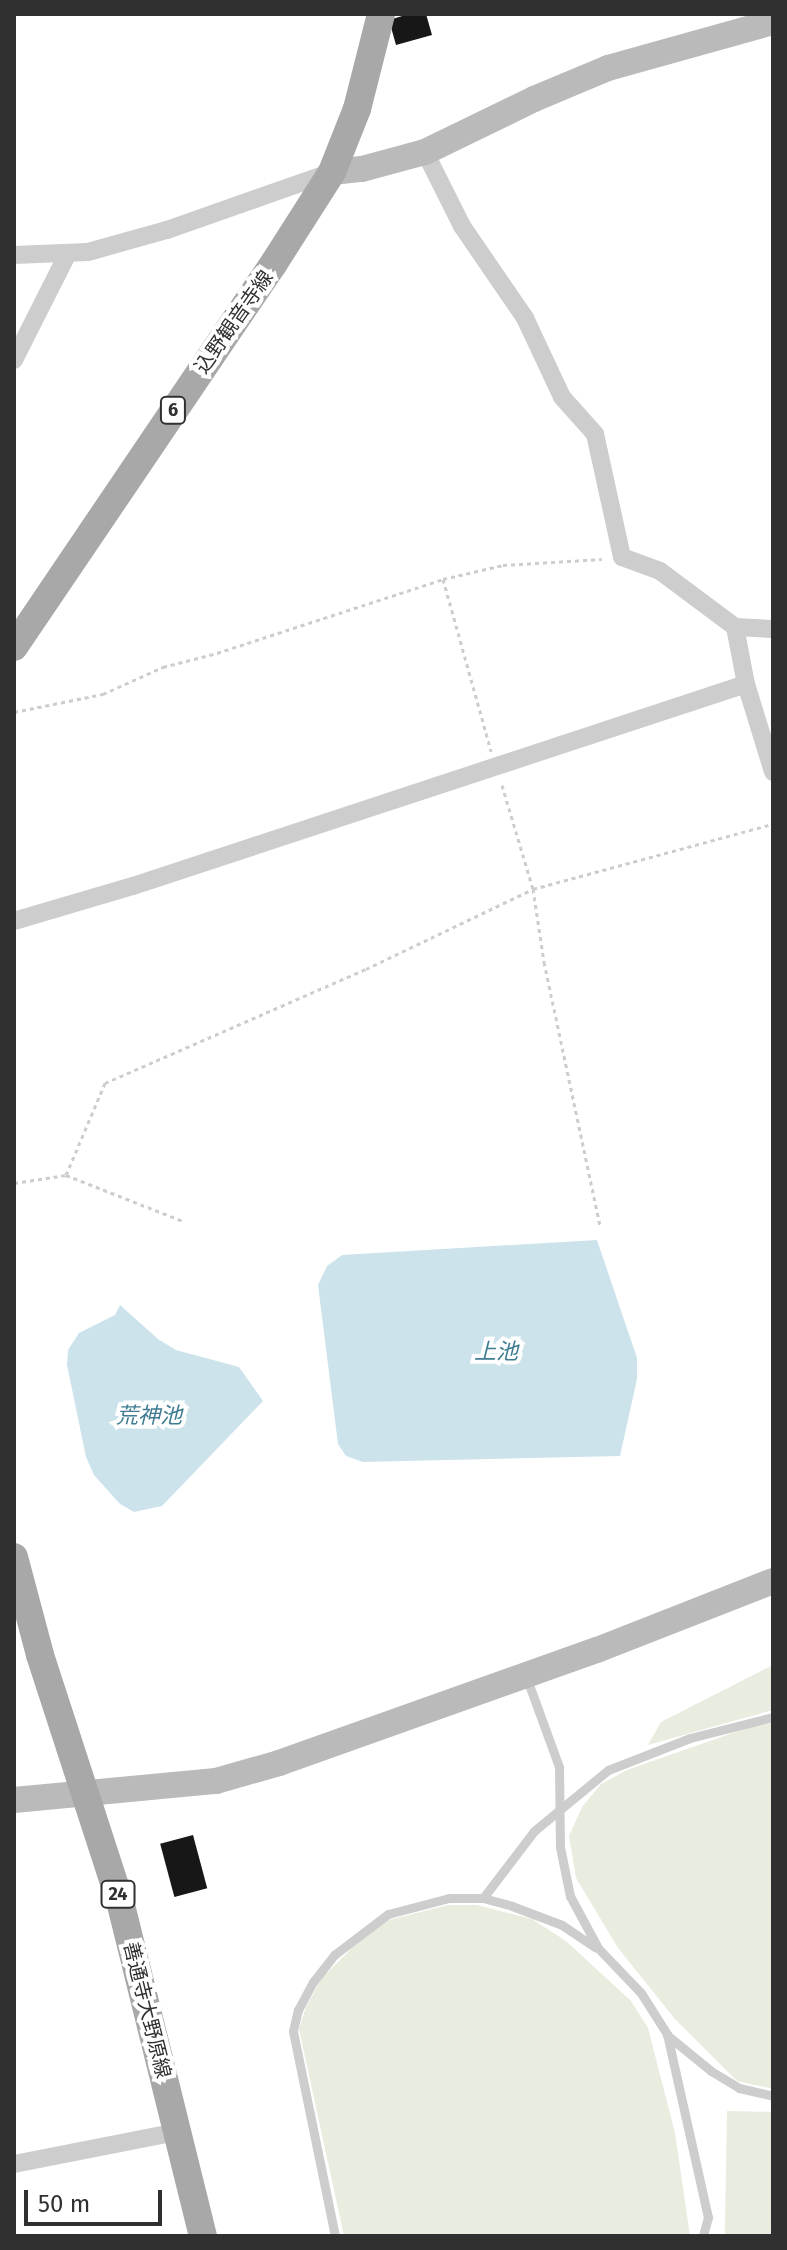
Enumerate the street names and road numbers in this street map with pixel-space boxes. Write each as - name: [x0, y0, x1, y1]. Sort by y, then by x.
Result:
- street label: 込野観音寺線: [190, 266, 278, 378]
- road number: 6: [159, 396, 187, 424]
- road number: 24: [100, 1880, 136, 1908]
- street label: 善通寺大野原線: [118, 1939, 176, 2081]

